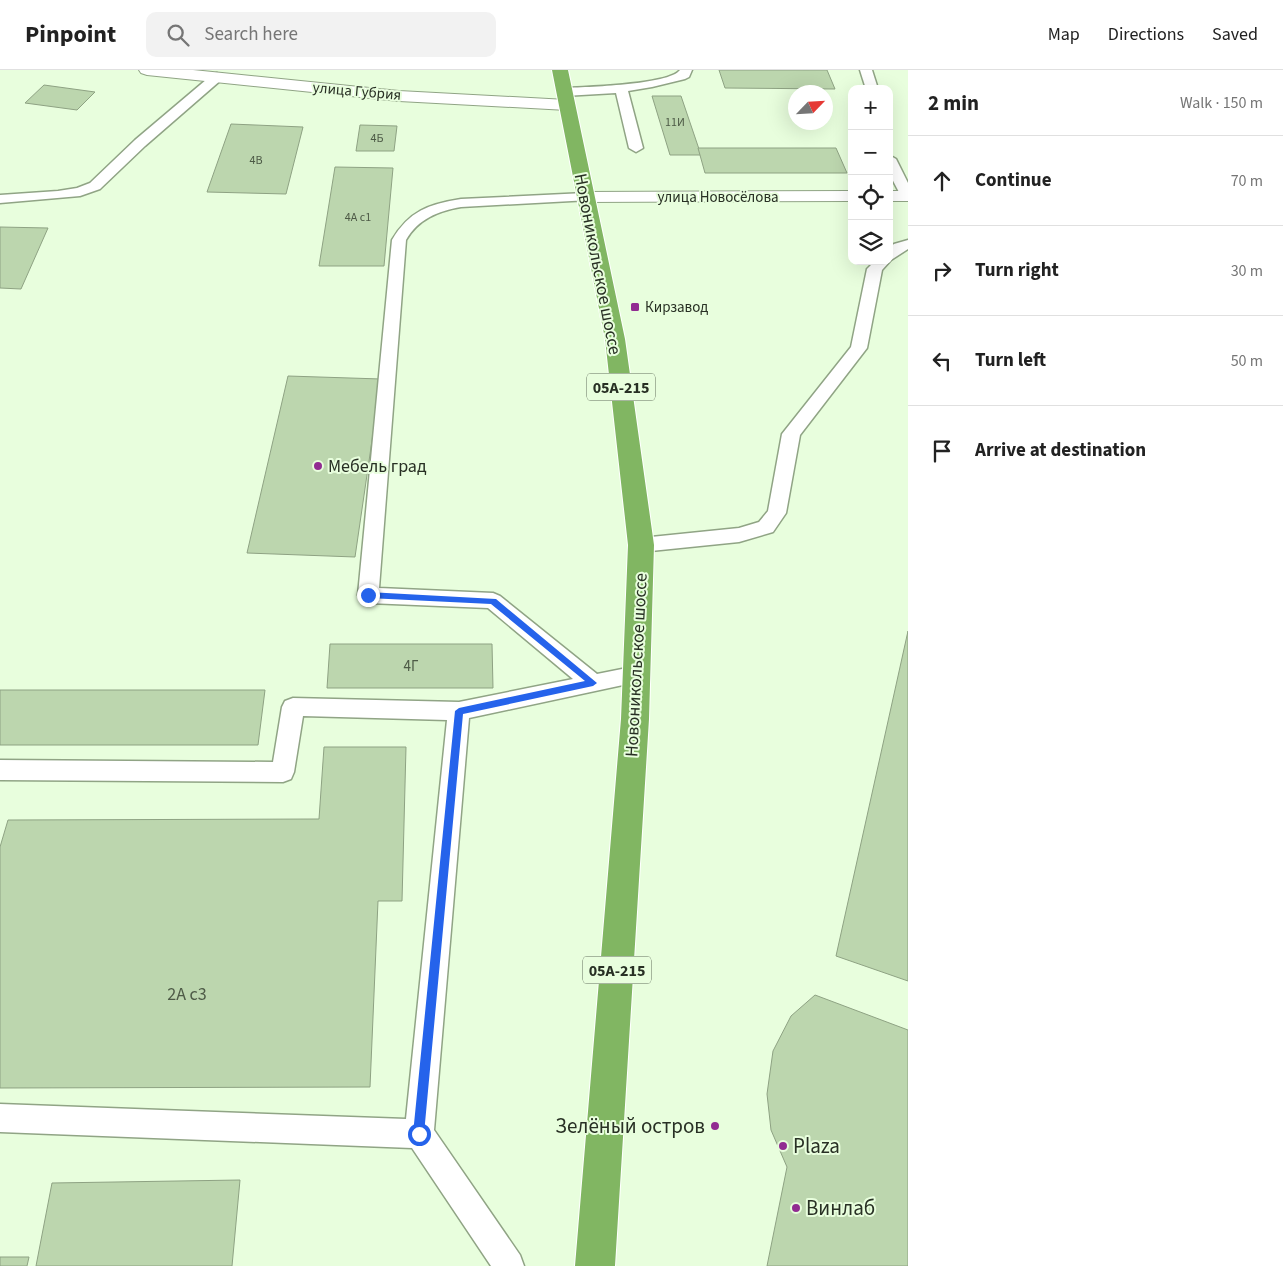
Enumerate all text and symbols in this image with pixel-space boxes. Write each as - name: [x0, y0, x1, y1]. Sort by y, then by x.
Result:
- search box: [146, 12, 496, 57]
- text: Pinpoint: [25, 17, 116, 52]
- icon: search: [164, 21, 192, 49]
- text: Search here: [204, 21, 298, 48]
- text: Map: [1048, 22, 1080, 47]
- text: Directions: [1108, 22, 1184, 47]
- text: Saved: [1212, 22, 1258, 47]
- street label: улица Губрия: [312, 77, 402, 106]
- north arrow: [788, 85, 833, 130]
- map controls: [848, 85, 893, 265]
- button: +: [848, 85, 893, 130]
- text: 2 min: [928, 88, 979, 118]
- text: Walk · 150 m: [1180, 92, 1263, 114]
- house number: 11И: [665, 114, 685, 131]
- house number: 4Б: [371, 130, 383, 147]
- button: −: [848, 130, 893, 175]
- house number: 4В: [249, 152, 263, 169]
- icon: ahead: [928, 167, 956, 195]
- text: Continue: [975, 167, 1052, 194]
- text: 70 m: [1231, 170, 1263, 192]
- street label: Новоникольское шоссе: [568, 171, 627, 357]
- button: locate: [848, 175, 893, 220]
- street label: улица Новосёлова: [657, 187, 779, 208]
- house number: 4А с1: [345, 209, 371, 226]
- button: layers: [848, 220, 893, 265]
- icon: right: [928, 257, 956, 285]
- text: Turn right: [975, 257, 1059, 284]
- text: 30 m: [1231, 260, 1263, 282]
- place label: Кирзавод: [645, 297, 708, 318]
- marker: Кирзавод: [629, 301, 641, 313]
- icon: left: [928, 347, 956, 375]
- text: Turn left: [975, 347, 1046, 374]
- text: 50 m: [1231, 350, 1263, 372]
- road number: 05А-215: [587, 374, 655, 400]
- icon: arrive: [928, 437, 956, 465]
- text: Arrive at destination: [975, 437, 1146, 464]
- place label: Мебель град: [328, 454, 427, 479]
- marker: Мебель град: [312, 460, 324, 472]
- street label: Новоникольское шоссе: [619, 572, 654, 758]
- route end: [357, 584, 380, 607]
- house number: 4Г: [404, 656, 419, 677]
- road number: 05А-215: [583, 956, 651, 984]
- house number: 2А с3: [167, 982, 207, 1007]
- place label: Зелёный остров: [555, 1111, 705, 1141]
- marker: Зелёный остров: [709, 1120, 721, 1132]
- route start: [408, 1123, 431, 1146]
- place label: Plaza: [793, 1131, 840, 1161]
- marker: Plaza: [777, 1140, 789, 1152]
- place label: Винлаб: [806, 1193, 875, 1223]
- marker: Винлаб: [790, 1202, 802, 1214]

